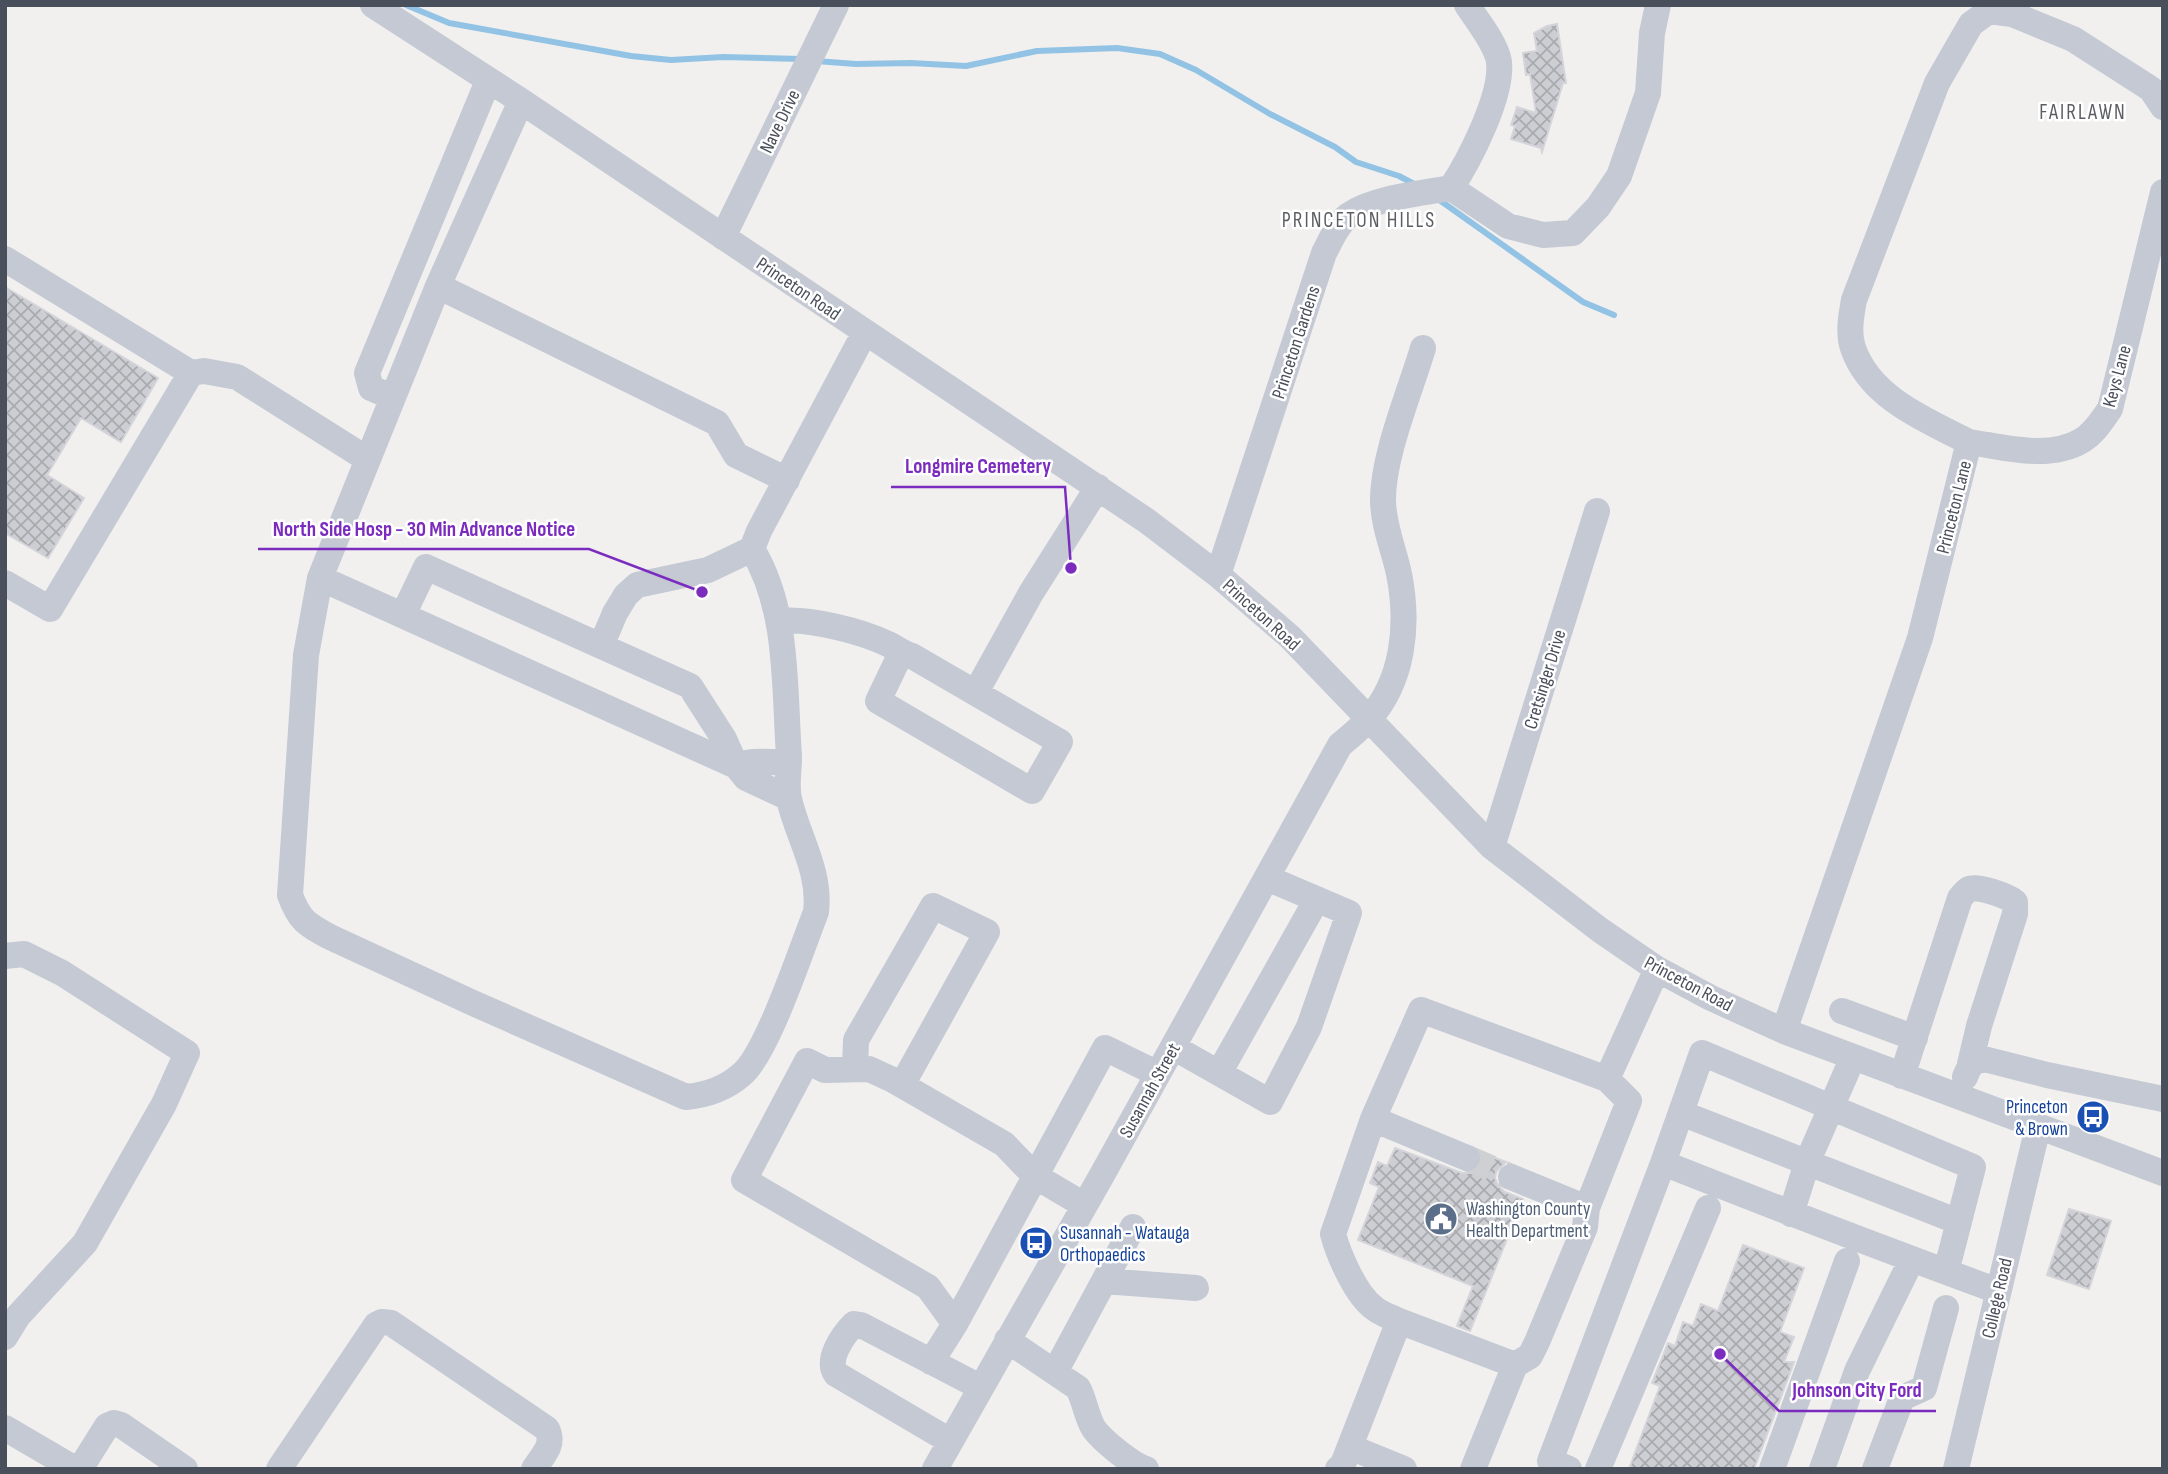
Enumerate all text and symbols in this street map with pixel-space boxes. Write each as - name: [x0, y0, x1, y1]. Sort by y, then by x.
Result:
- street label: Nave Drive: [755, 86, 806, 157]
- district label: FAIRLAWN: [2039, 100, 2127, 125]
- district label: PRINCETON HILLS: [1282, 208, 1436, 233]
- street label: Princeton Road: [752, 253, 845, 326]
- street label: Princeton Gardens: [1267, 283, 1326, 402]
- street label: Keys Lane: [2098, 343, 2137, 410]
- callout: Longmire Cemetery: [891, 445, 1065, 487]
- text: Longmire Cemetery: [905, 454, 1051, 479]
- street label: Princeton Lane: [1932, 458, 1977, 556]
- callout: North Side Hosp - 30 Min Advance Notice: [258, 507, 589, 549]
- text: North Side Hosp - 30 Min Advance Notice: [273, 517, 575, 542]
- street label: Princeton Road: [1217, 574, 1305, 656]
- street label: Cretsinger Drive: [1519, 627, 1571, 732]
- street label: Princeton Road: [1640, 952, 1736, 1017]
- street label: Susannah Street: [1115, 1039, 1186, 1142]
- place label: Princeton & Brown: [2006, 1096, 2068, 1141]
- bus stop icon: Princeton & Brown: [2074, 1098, 2112, 1136]
- place label: Washington County Health Department: [1466, 1198, 1591, 1243]
- public building icon: Washington County Health Department: [1422, 1200, 1460, 1238]
- place label: Susannah - Watauga Orthopaedics: [1060, 1222, 1190, 1267]
- bus stop icon: Susannah - Watauga Orthopaedics: [1017, 1224, 1055, 1262]
- street label: College Road: [1977, 1256, 2018, 1341]
- callout: Johnson City Ford: [1779, 1369, 1936, 1411]
- text: Johnson City Ford: [1791, 1378, 1922, 1403]

